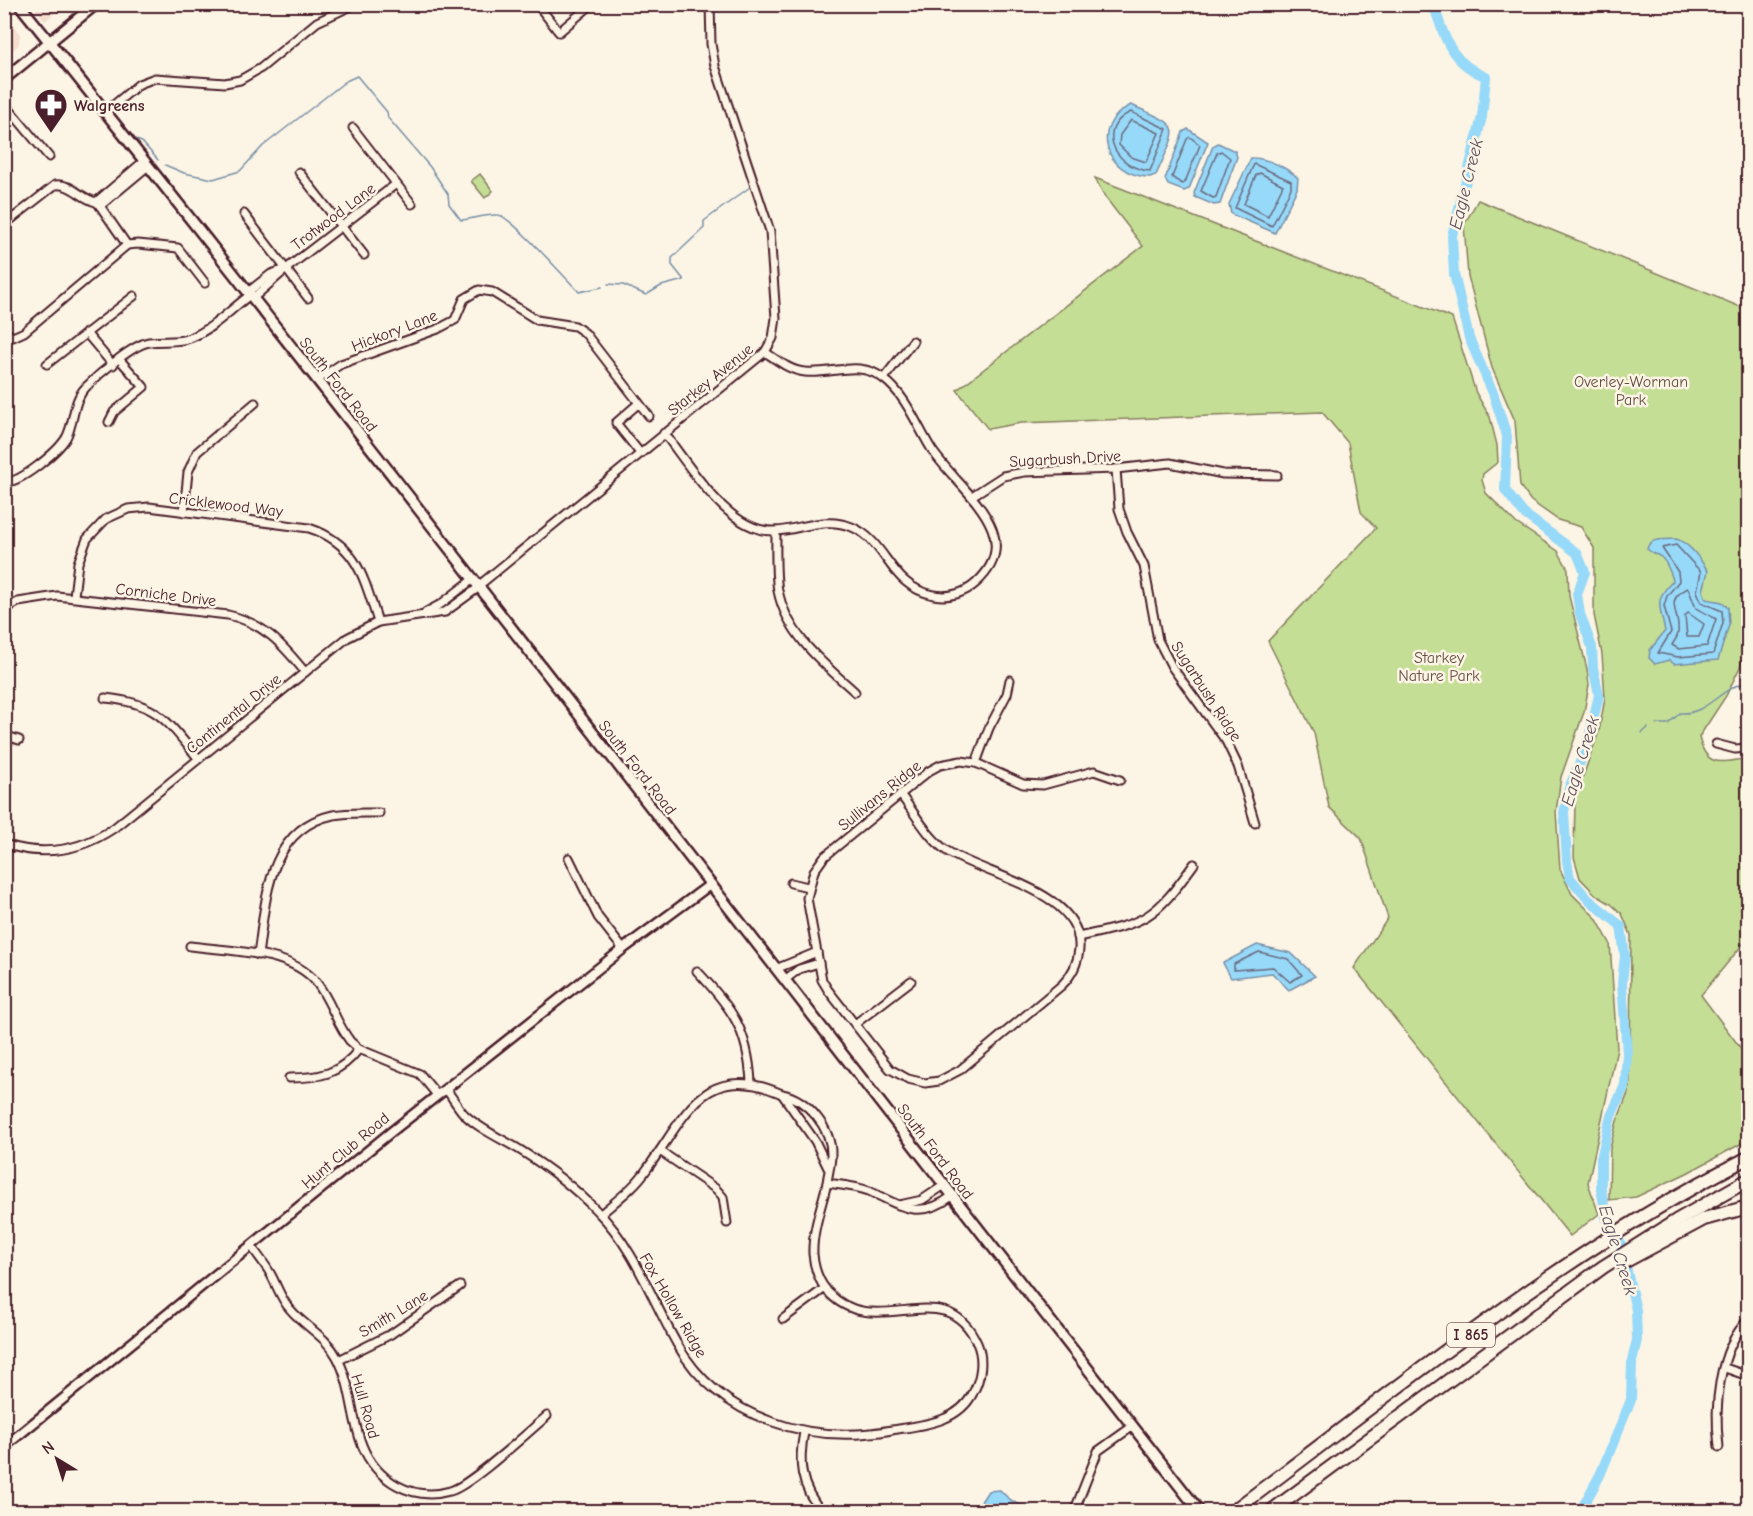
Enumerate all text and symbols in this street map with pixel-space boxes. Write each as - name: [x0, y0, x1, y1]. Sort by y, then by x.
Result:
- pharmacy icon: Walgreens: [33, 87, 69, 134]
- place label: Walgreens: [74, 97, 145, 115]
- water label: Eagle Creek: [1445, 136, 1488, 232]
- street label: Trotwood Lane: [288, 179, 379, 254]
- street label: Hickory Lane: [349, 306, 440, 356]
- street label: South Ford Road: [296, 334, 381, 435]
- street label: Starkey Avenue: [664, 340, 757, 420]
- park label: Overley-Worman Park: [1574, 373, 1688, 409]
- street label: Sugarbush Drive: [1009, 447, 1121, 471]
- street label: Cricklewood Way: [168, 489, 285, 521]
- street label: Corniche Drive: [115, 580, 217, 610]
- street label: Sugarbush Ridge: [1167, 638, 1245, 745]
- park label: Starkey Nature Park: [1398, 649, 1480, 685]
- street label: Continental Drive: [183, 670, 285, 757]
- water label: Eagle Creek: [1557, 713, 1604, 809]
- street label: South Ford Road: [595, 717, 680, 818]
- street label: Sullivans Ridge: [835, 757, 925, 835]
- street label: South Ford Road: [893, 1100, 977, 1203]
- street label: Hunt Club Road: [298, 1109, 393, 1193]
- water label: Eagle Creek: [1594, 1203, 1641, 1298]
- street label: Fox Hollow Ridge: [636, 1250, 710, 1361]
- street label: Smith Lane: [356, 1286, 431, 1341]
- road number: I 865: [1447, 1323, 1495, 1347]
- street label: Hull Road: [347, 1372, 383, 1441]
- north arrow: [27, 1429, 87, 1489]
- text: N: [39, 1438, 58, 1458]

